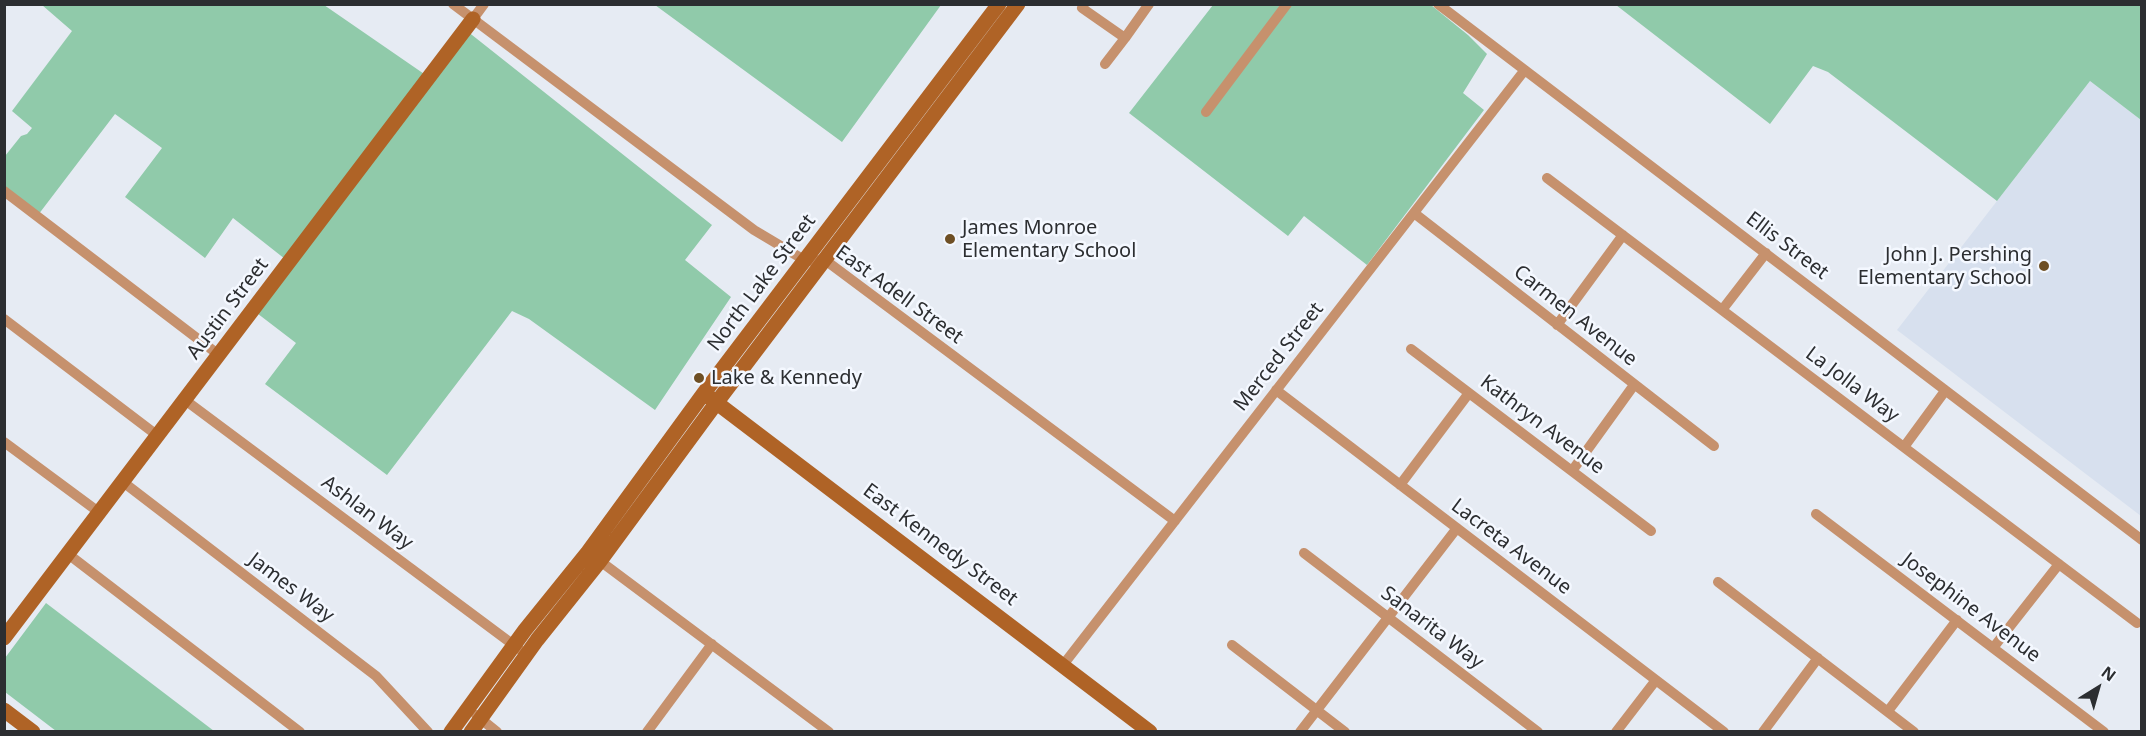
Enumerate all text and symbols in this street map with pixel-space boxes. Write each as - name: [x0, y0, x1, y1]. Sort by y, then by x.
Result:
- street label: Ellis Street: [1741, 207, 1833, 285]
- street label: North Lake Street: [703, 210, 821, 356]
- place label: James Monroe Elementary School: [962, 216, 1136, 263]
- marker: James Monroe Elementary School: [943, 232, 957, 246]
- street label: East Adell Street: [830, 241, 968, 349]
- place label: John J. Pershing Elementary School: [1858, 243, 2032, 290]
- street label: Austin Street: [182, 254, 274, 364]
- marker: John J. Pershing Elementary School: [2037, 259, 2051, 273]
- street label: Carmen Avenue: [1509, 260, 1641, 372]
- street label: Merced Street: [1229, 298, 1329, 416]
- street label: La Jolla Way: [1801, 342, 1903, 428]
- place label: Lake & Kennedy: [711, 366, 862, 390]
- street label: Kathryn Avenue: [1475, 370, 1609, 480]
- marker: Lake & Kennedy: [692, 371, 706, 385]
- street label: Ashlan Way: [317, 471, 417, 555]
- street label: East Kennedy Street: [858, 479, 1022, 611]
- street label: Lacreta Avenue: [1446, 494, 1576, 600]
- street label: James Way: [243, 548, 339, 628]
- street label: Josephine Avenue: [1897, 548, 2045, 668]
- street label: Sanarita Way: [1376, 582, 1488, 674]
- north arrow: [2068, 658, 2128, 718]
- text: N: [2097, 661, 2121, 686]

